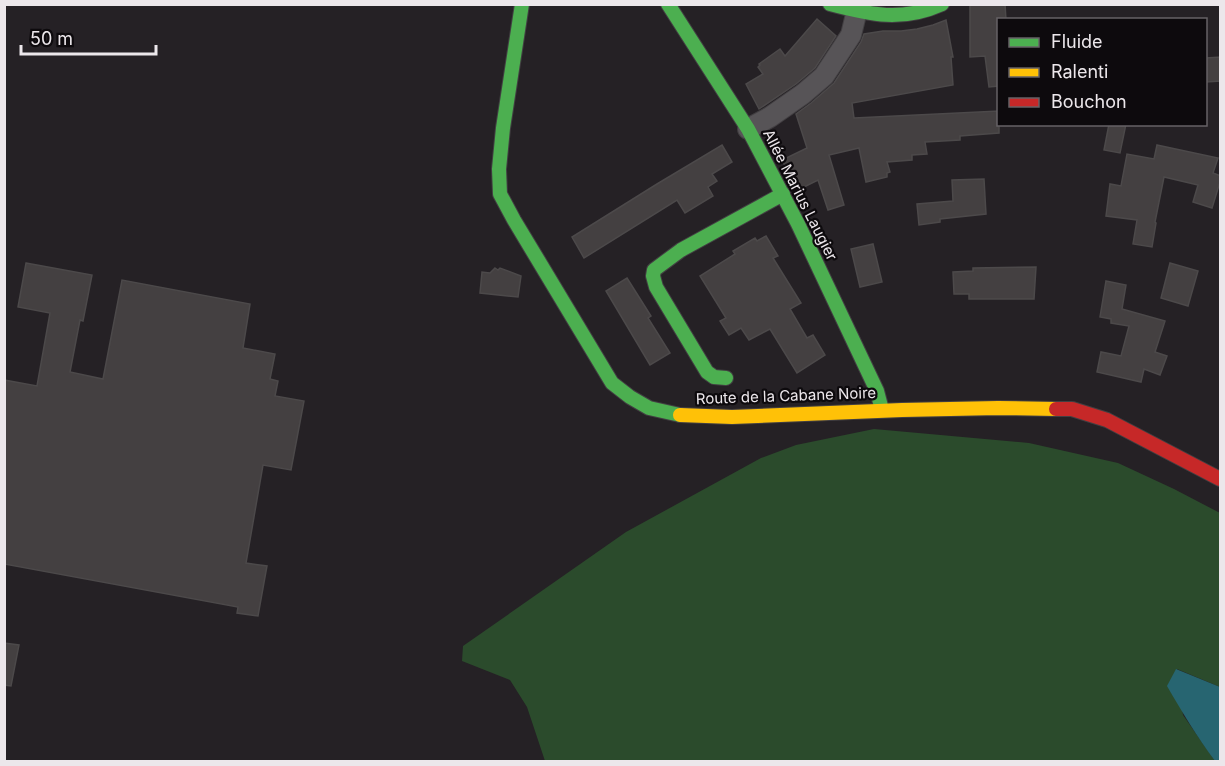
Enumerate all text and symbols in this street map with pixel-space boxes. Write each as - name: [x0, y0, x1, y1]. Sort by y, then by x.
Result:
- scale bar: [21, 18, 156, 56]
- legend: [997, 18, 1207, 126]
- text: 50 m: [30, 28, 73, 49]
- text: Fluide: [1051, 31, 1103, 52]
- text: Ralenti: [1051, 61, 1108, 82]
- text: Bouchon: [1051, 91, 1127, 112]
- street label: Allée Marius Laugier: [759, 126, 842, 264]
- street label: Route de la Cabane Noire: [695, 383, 877, 408]

